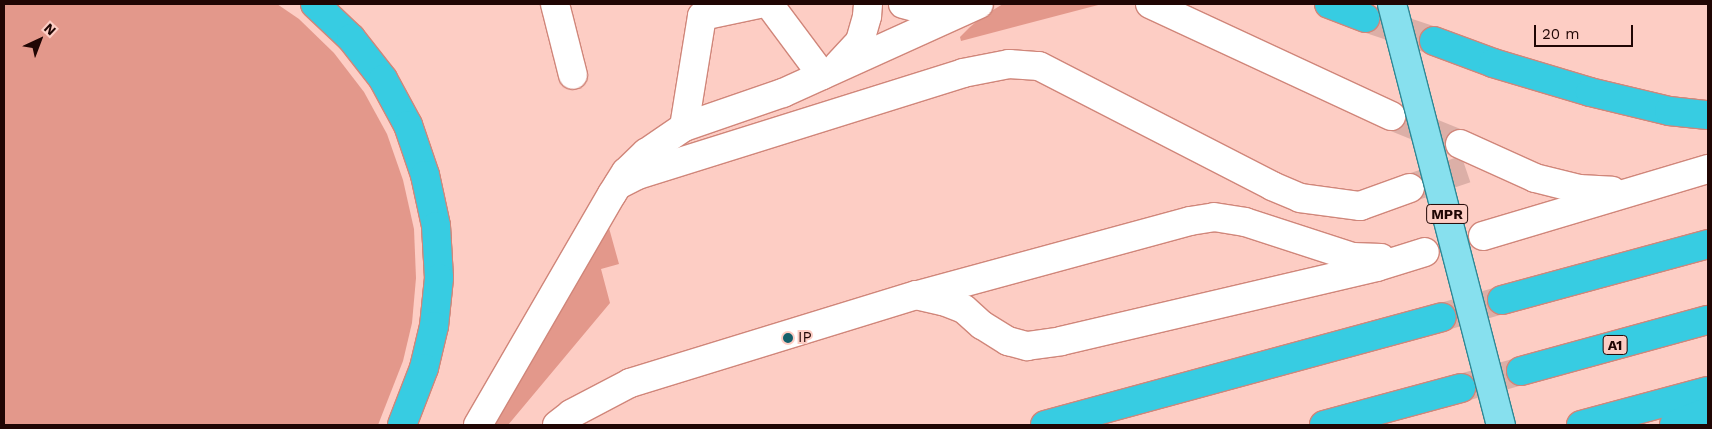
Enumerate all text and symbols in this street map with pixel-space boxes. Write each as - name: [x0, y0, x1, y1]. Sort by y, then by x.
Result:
- north arrow: [15, 15, 65, 65]
- scale bar: [1537, 15, 1636, 47]
- text: N: [41, 20, 59, 38]
- text: 20 m: [1542, 25, 1580, 43]
- road number: MPR: [1426, 202, 1468, 225]
- place label: IP: [798, 329, 812, 347]
- marker: IP: [782, 332, 794, 344]
- road number: A1: [1602, 334, 1628, 356]

